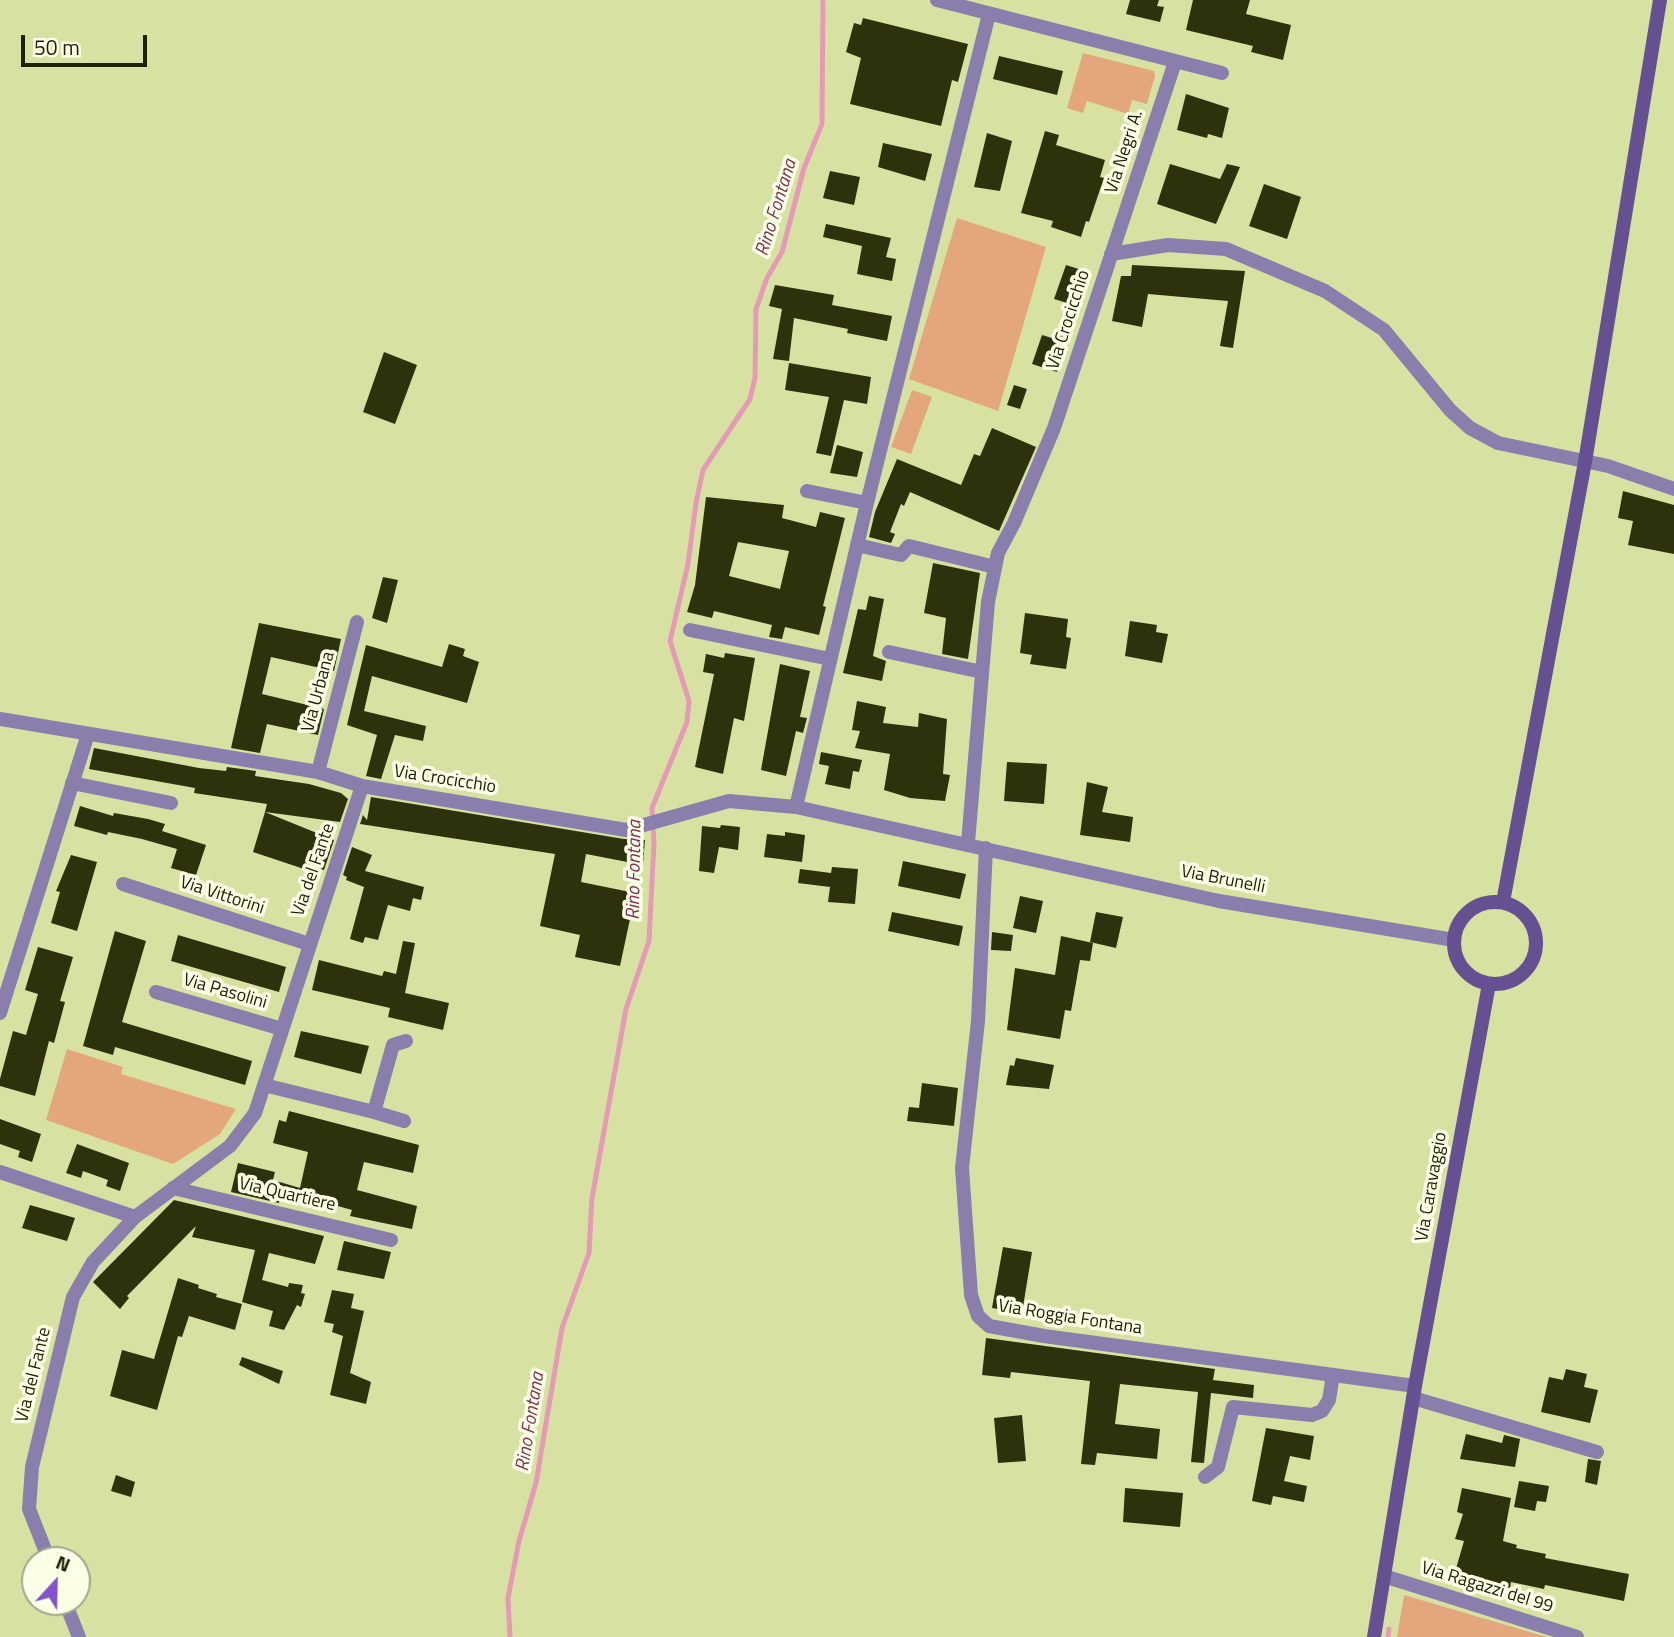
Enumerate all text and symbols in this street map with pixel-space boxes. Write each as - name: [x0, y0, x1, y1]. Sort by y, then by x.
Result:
- scale bar: [24, 21, 150, 65]
- text: 50 m: [34, 31, 80, 63]
- street label: Via Negri A.: [1101, 107, 1149, 197]
- water label: Rino Fontana: [751, 157, 803, 259]
- street label: Via Crocicchio: [1043, 268, 1095, 372]
- street label: Via Urbana: [298, 649, 340, 735]
- street label: Via Crocicchio: [392, 761, 498, 799]
- water label: Rino Fontana: [623, 820, 647, 920]
- street label: Via del Fante: [288, 821, 340, 919]
- street label: Via Brunelli: [1179, 861, 1267, 899]
- street label: Via Vittorini: [177, 872, 267, 920]
- street label: Via Pasolini: [180, 970, 270, 1014]
- street label: Via Caravaggio: [1412, 1131, 1452, 1243]
- street label: Via Quartiere: [237, 1173, 337, 1217]
- street label: Via Roggia Fontana: [996, 1296, 1144, 1340]
- street label: Via del Fante: [12, 1325, 56, 1425]
- water label: Rino Fontana: [512, 1371, 550, 1473]
- north arrow: [21, 1546, 91, 1616]
- text: N: [52, 1547, 75, 1579]
- street label: Via Ragazzi del 99: [1418, 1558, 1556, 1618]

